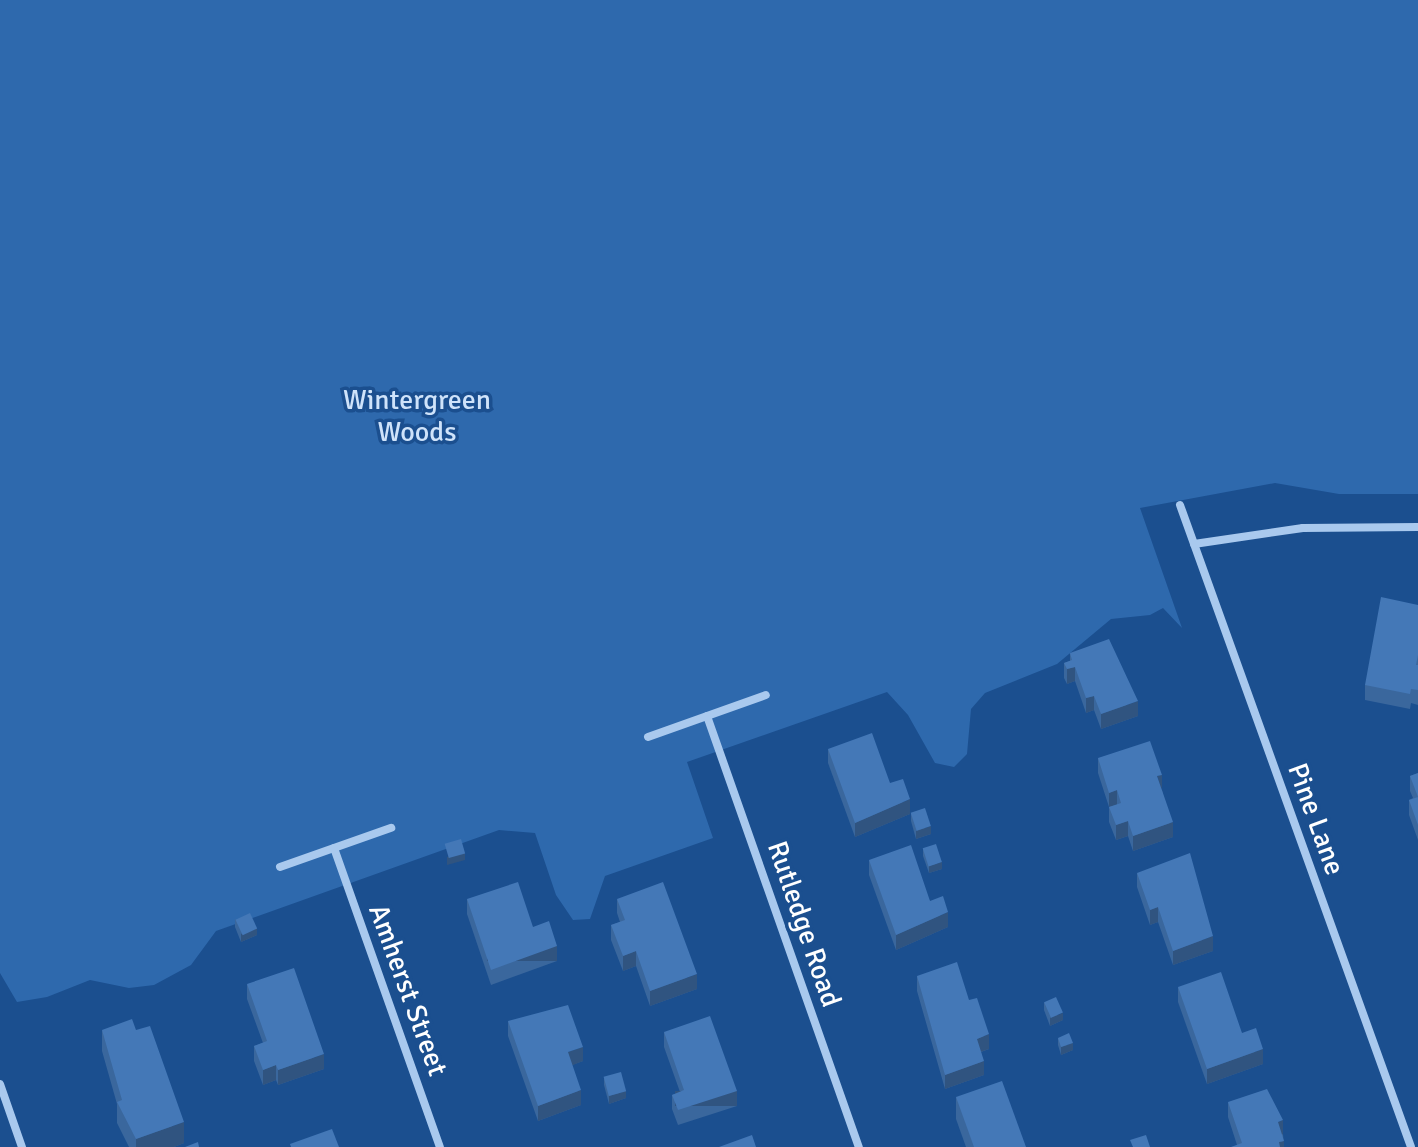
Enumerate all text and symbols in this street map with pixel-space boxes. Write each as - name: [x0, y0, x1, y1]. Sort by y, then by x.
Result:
- park label: Wintergreen Woods: [343, 383, 491, 449]
- street label: Pine Lane: [1280, 758, 1352, 880]
- street label: Rutledge Road: [760, 837, 848, 1011]
- street label: Amherst Street: [361, 900, 455, 1080]

